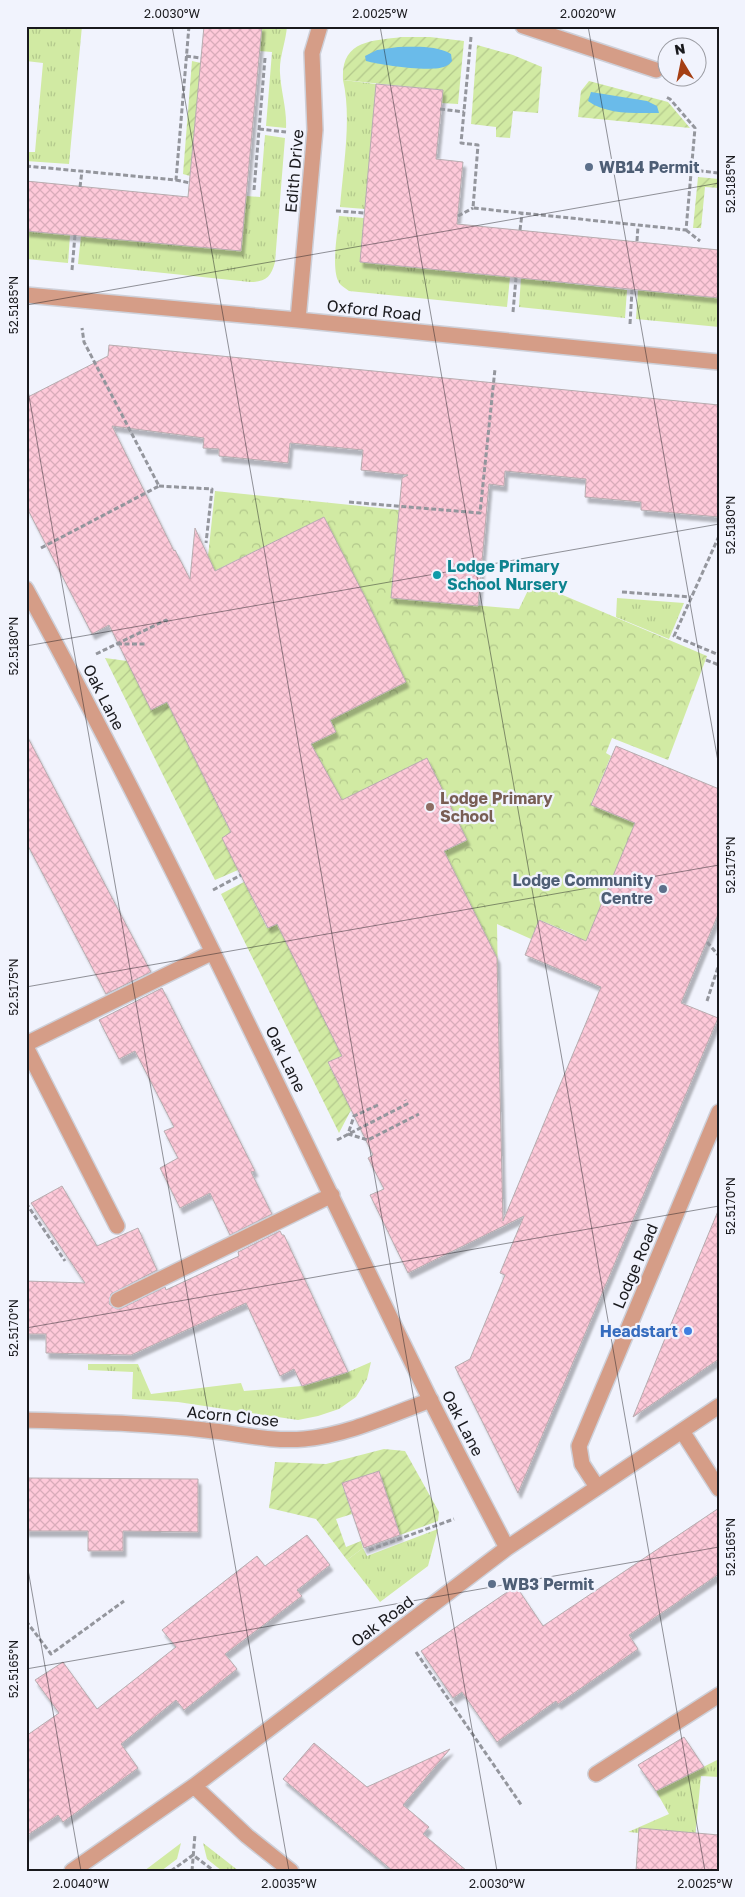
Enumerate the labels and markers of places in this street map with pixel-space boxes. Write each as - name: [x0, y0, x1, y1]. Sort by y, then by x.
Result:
- place label: WB14 Permit: [599, 157, 700, 177]
- marker: WB14 Permit: [583, 161, 595, 173]
- place label: Lodge Primary School Nursery: [447, 556, 568, 594]
- marker: Lodge Primary School Nursery: [431, 569, 443, 581]
- place label: Lodge Primary School: [440, 788, 553, 826]
- marker: Lodge Primary School: [424, 801, 436, 813]
- place label: Lodge Community Centre: [512, 870, 653, 908]
- marker: Lodge Community Centre: [657, 883, 669, 895]
- place label: Headstart: [600, 1321, 678, 1341]
- marker: Headstart: [682, 1325, 694, 1337]
- place label: WB3 Permit: [502, 1574, 594, 1594]
- marker: WB3 Permit: [486, 1578, 498, 1590]

